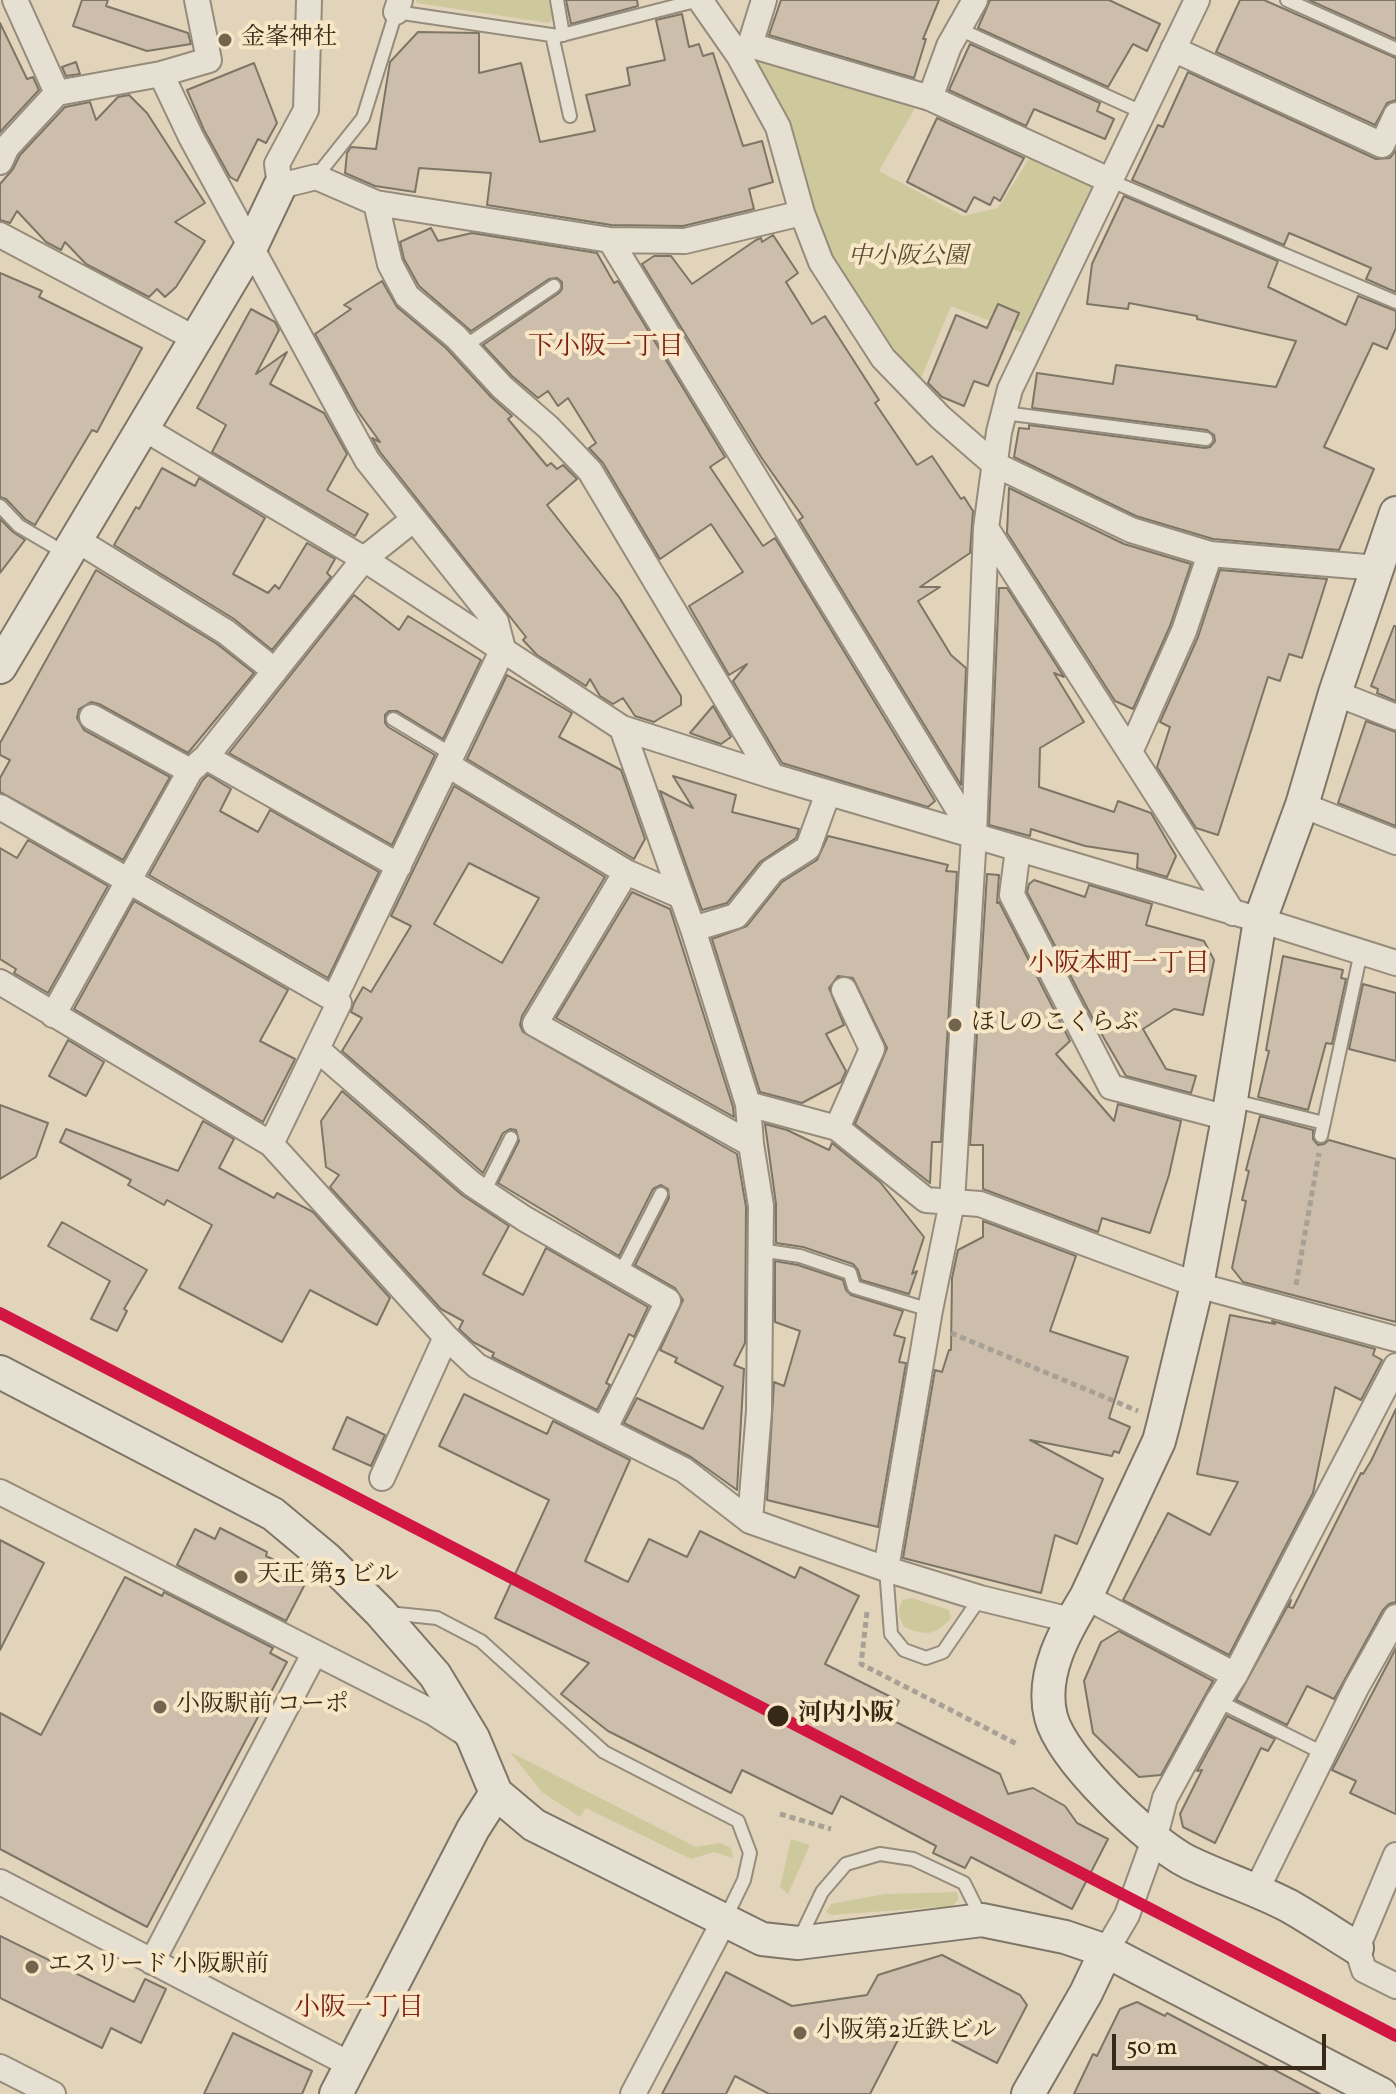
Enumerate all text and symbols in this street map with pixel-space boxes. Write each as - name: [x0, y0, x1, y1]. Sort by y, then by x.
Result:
- place label: 金峯神社: [241, 26, 337, 54]
- marker: 金峯神社: [216, 31, 234, 49]
- park label: 中小阪公園: [848, 245, 968, 273]
- district label: 下小阪一丁目: [528, 333, 684, 365]
- district label: 小阪本町一丁目: [1028, 950, 1210, 982]
- place label: ほしのこくらぶ: [971, 1011, 1139, 1039]
- marker: ほしのこくらぶ: [946, 1016, 964, 1034]
- place label: 天正 第3 ビル: [257, 1563, 399, 1591]
- marker: 天正 第3 ビル: [232, 1568, 250, 1586]
- place label: 小阪駅前 コーポ: [176, 1693, 349, 1721]
- marker: 小阪駅前 コーポ: [151, 1698, 169, 1716]
- place label: 河内小阪: [798, 1702, 894, 1730]
- marker: 河内小阪: [765, 1703, 791, 1729]
- place label: エスリード 小阪駅前: [48, 1953, 269, 1981]
- marker: エスリード 小阪駅前: [23, 1958, 41, 1976]
- district label: 小阪一丁目: [294, 1994, 424, 2026]
- scale bar: [1116, 2018, 1330, 2068]
- place label: 小阪第2近鉄ビル: [816, 2019, 997, 2047]
- marker: 小阪第2近鉄ビル: [791, 2024, 809, 2042]
- text: 50 m: [1126, 2031, 1178, 2065]

